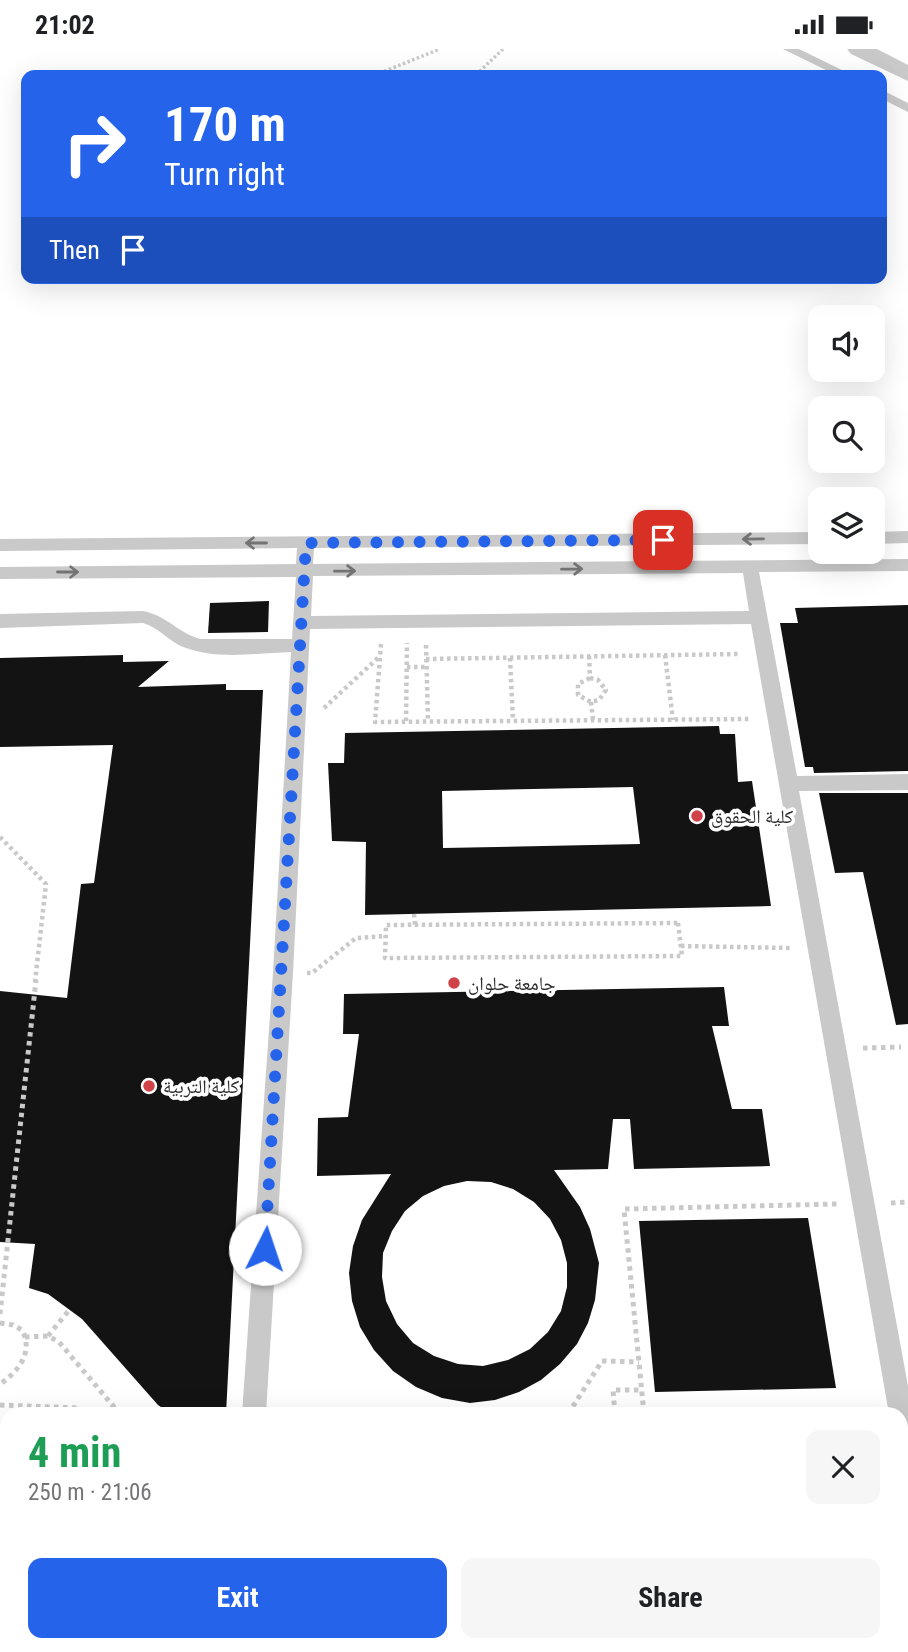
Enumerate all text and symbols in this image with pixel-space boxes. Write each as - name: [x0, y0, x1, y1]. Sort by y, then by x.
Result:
- text: 21:02: [35, 10, 95, 40]
- text: 170 m: [164, 96, 286, 153]
- icon: right: [49, 98, 140, 189]
- text: Turn right: [164, 155, 285, 193]
- icon: arrive: [114, 231, 152, 269]
- text: Then: [49, 235, 100, 265]
- map controls: [808, 305, 885, 564]
- button: sound: [808, 305, 885, 382]
- button: search: [808, 396, 885, 473]
- button: layers: [808, 487, 885, 564]
- pin: [633, 510, 693, 570]
- icon: arrive: [644, 521, 682, 559]
- one-way arrow: [741, 532, 764, 546]
- one-way arrow: [244, 536, 267, 550]
- one-way arrow: [560, 562, 583, 575]
- one-way arrow: [333, 564, 356, 578]
- one-way arrow: [56, 565, 79, 579]
- place label: كلية الحقوق: [711, 805, 793, 828]
- marker: كلية الحقوق: [689, 808, 705, 824]
- place label: جامعة حلوان: [468, 972, 556, 995]
- marker: جامعة حلوان: [446, 975, 462, 991]
- place label: كلية التربية: [163, 1075, 239, 1098]
- marker: كلية التربية: [141, 1078, 157, 1094]
- position arrow: [228, 1212, 302, 1286]
- text: 4 min: [28, 1428, 121, 1477]
- button: close: [806, 1430, 880, 1504]
- text: 250 m · 21:06: [28, 1479, 152, 1506]
- button: Exit: [28, 1558, 447, 1638]
- button: Share: [461, 1558, 880, 1638]

